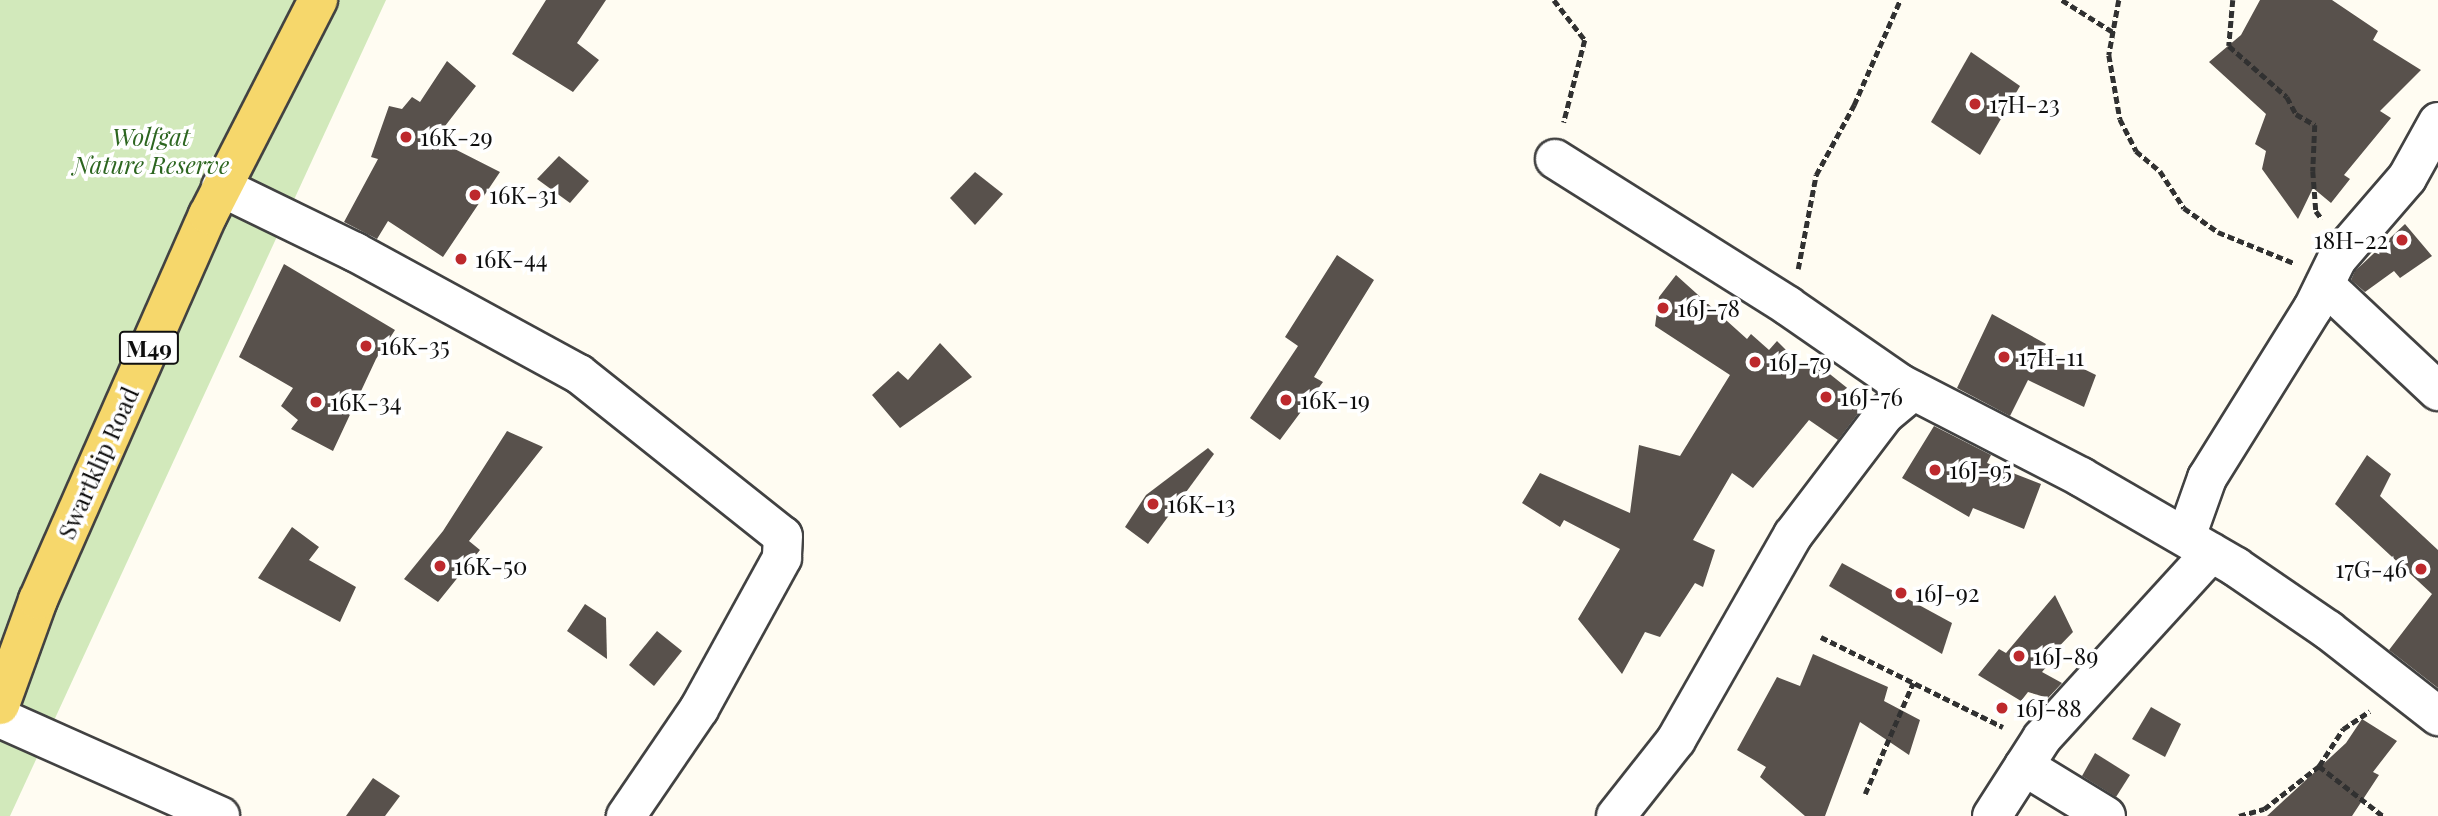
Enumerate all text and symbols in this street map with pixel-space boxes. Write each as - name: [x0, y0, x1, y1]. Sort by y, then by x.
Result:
- place label: 17H-23: [1989, 90, 2060, 118]
- marker: 17H-23: [1967, 96, 1983, 112]
- park label: Wolfgat Nature Reserve: [73, 123, 229, 179]
- place label: 16K-29: [420, 123, 493, 151]
- marker: 16K-29: [398, 129, 414, 145]
- place label: 16K-31: [489, 181, 558, 209]
- marker: 16K-31: [467, 187, 483, 203]
- place label: 18H-22: [2314, 226, 2388, 254]
- marker: 18H-22: [2394, 232, 2410, 248]
- place label: 16K-44: [475, 245, 548, 273]
- marker: 16K-44: [453, 251, 469, 267]
- place label: 16J-78: [1677, 294, 1740, 322]
- marker: 16J-78: [1655, 300, 1671, 316]
- road number: M49: [118, 328, 180, 368]
- place label: 16K-35: [380, 332, 450, 360]
- marker: 16K-35: [358, 338, 374, 354]
- place label: 17H-11: [2018, 343, 2084, 371]
- place label: 16J-79: [1769, 348, 1832, 376]
- marker: 17H-11: [1996, 349, 2012, 365]
- marker: 16J-79: [1747, 354, 1763, 370]
- street label: Swartklip Road: [52, 383, 144, 543]
- place label: 16J-76: [1840, 383, 1903, 411]
- place label: 16K-19: [1300, 386, 1370, 414]
- place label: 16K-34: [330, 388, 402, 416]
- marker: 16J-76: [1818, 389, 1834, 405]
- marker: 16K-19: [1278, 392, 1294, 408]
- marker: 16K-34: [308, 394, 324, 410]
- place label: 16J-95: [1949, 456, 2012, 484]
- marker: 16J-95: [1927, 462, 1943, 478]
- place label: 16K-13: [1167, 490, 1235, 518]
- marker: 16K-13: [1145, 496, 1161, 512]
- place label: 16K-50: [454, 552, 527, 580]
- place label: 17G-46: [2335, 555, 2407, 583]
- marker: 16K-50: [432, 558, 448, 574]
- marker: 17G-46: [2413, 561, 2429, 577]
- place label: 16J-92: [1915, 579, 1980, 607]
- marker: 16J-92: [1893, 585, 1909, 601]
- place label: 16J-89: [2033, 642, 2098, 670]
- marker: 16J-89: [2011, 648, 2027, 664]
- place label: 16J-88: [2016, 694, 2082, 722]
- marker: 16J-88: [1994, 700, 2010, 716]

